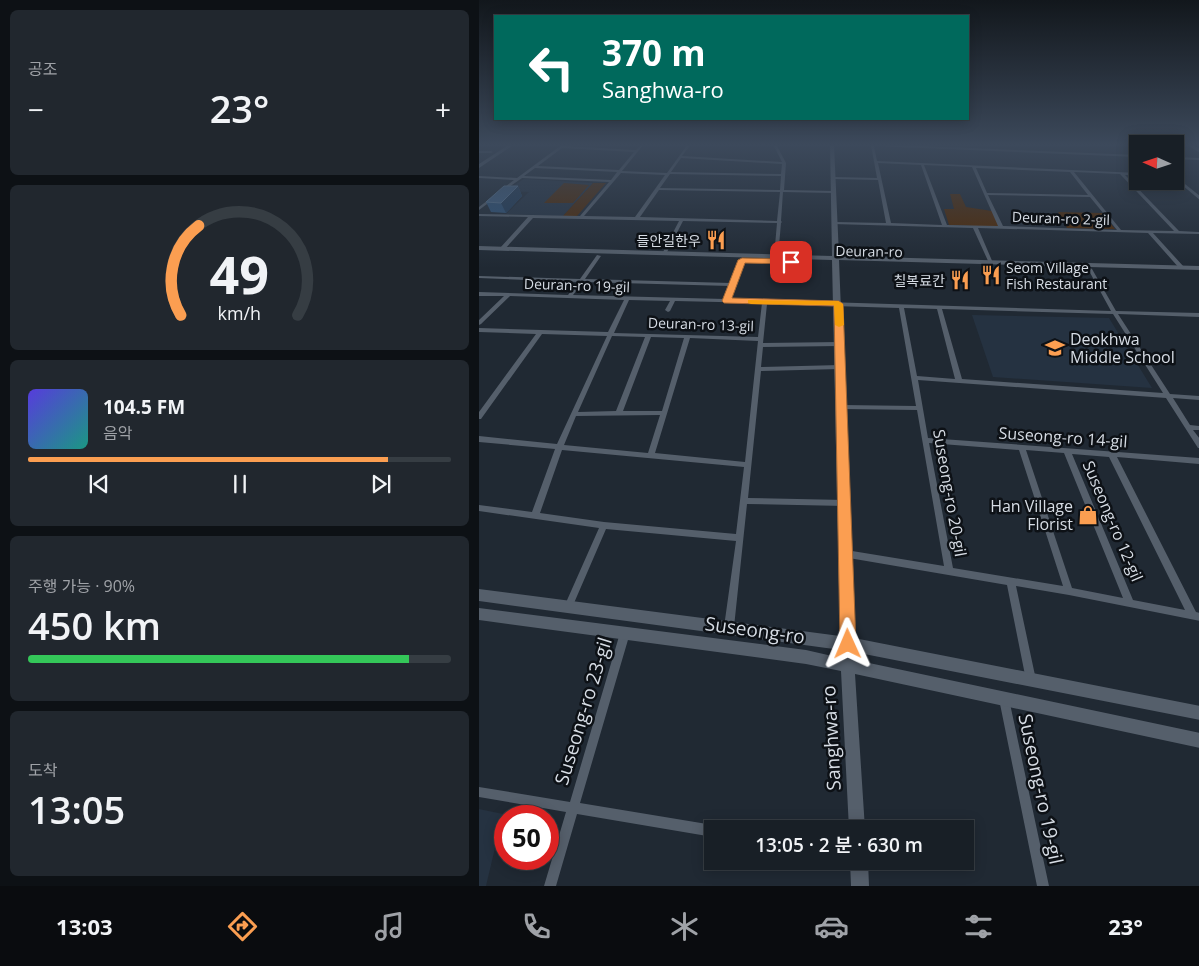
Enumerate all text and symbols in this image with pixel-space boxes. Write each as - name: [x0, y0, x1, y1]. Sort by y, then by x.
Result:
- text: 370 m: [602, 29, 706, 76]
- icon: left: [519, 35, 584, 100]
- text: 공조: [28, 58, 57, 80]
- text: Sanghwa-ro: [602, 74, 724, 104]
- text: 23°: [210, 82, 269, 134]
- text: −: [28, 90, 44, 128]
- text: +: [435, 90, 451, 128]
- north arrow: [1129, 135, 1184, 190]
- map controls: [1129, 135, 1184, 190]
- street label: Deuran-ro 2-gil: [1012, 207, 1110, 229]
- restaurant icon: 들안길한우: [705, 229, 727, 251]
- place label: 들안길한우: [637, 231, 701, 250]
- text: 49: [210, 238, 269, 309]
- pin: [770, 241, 812, 283]
- street label: Deuran-ro: [835, 241, 903, 261]
- icon: arrive: [777, 248, 805, 276]
- place label: Seom Village Fish Restaurant: [1006, 258, 1107, 293]
- restaurant icon: Seom Village Fish Restaurant: [980, 264, 1002, 286]
- restaurant icon: 칠복료칸: [949, 269, 971, 291]
- place label: 칠복료칸: [893, 271, 945, 290]
- street label: Deuran-ro 19-gil: [524, 274, 630, 296]
- text: km/h: [218, 301, 261, 325]
- street label: Deuran-ro 13-gil: [648, 313, 754, 335]
- place label: Deokhwa Middle School: [1070, 328, 1175, 368]
- school or university icon: Deokhwa Middle School: [1044, 337, 1066, 359]
- text: 104.5 FM: [103, 394, 185, 420]
- text: 음악: [103, 422, 132, 444]
- street label: Suseong-ro 14-gil: [998, 422, 1128, 452]
- street label: Suseong-ro 20-gil: [928, 428, 972, 558]
- street label: Suseong-ro 12-gil: [1078, 457, 1148, 585]
- icon: previous: [85, 470, 113, 498]
- icon: pause: [226, 470, 254, 498]
- icon: next: [367, 470, 395, 498]
- place label: Han Village Florist: [990, 495, 1073, 535]
- shop icon: Han Village Florist: [1077, 504, 1099, 526]
- text: 주행 가능 · 90%: [28, 575, 135, 597]
- text: 450 km: [28, 599, 161, 651]
- street label: Suseong-ro: [703, 610, 807, 650]
- position arrow: [821, 617, 873, 669]
- street label: Suseong-ro 23-gil: [548, 634, 618, 788]
- street label: Sanghwa-ro: [815, 685, 847, 791]
- street label: Suseong-ro 19-gil: [1012, 711, 1070, 867]
- text: 도착: [28, 759, 57, 781]
- text: 13:05: [28, 783, 125, 835]
- speed limit sign: 50: [494, 805, 559, 870]
- text: 13:05 · 2 분 · 630 m: [755, 832, 923, 858]
- icon: directions: [225, 909, 260, 944]
- icon: music: [372, 909, 407, 944]
- icon: phone: [519, 909, 554, 944]
- icon: climate: [667, 909, 702, 944]
- icon: car: [814, 909, 849, 944]
- icon: filters: [961, 909, 996, 944]
- text: 13:03: [56, 911, 113, 941]
- text: 23°: [1108, 911, 1143, 941]

